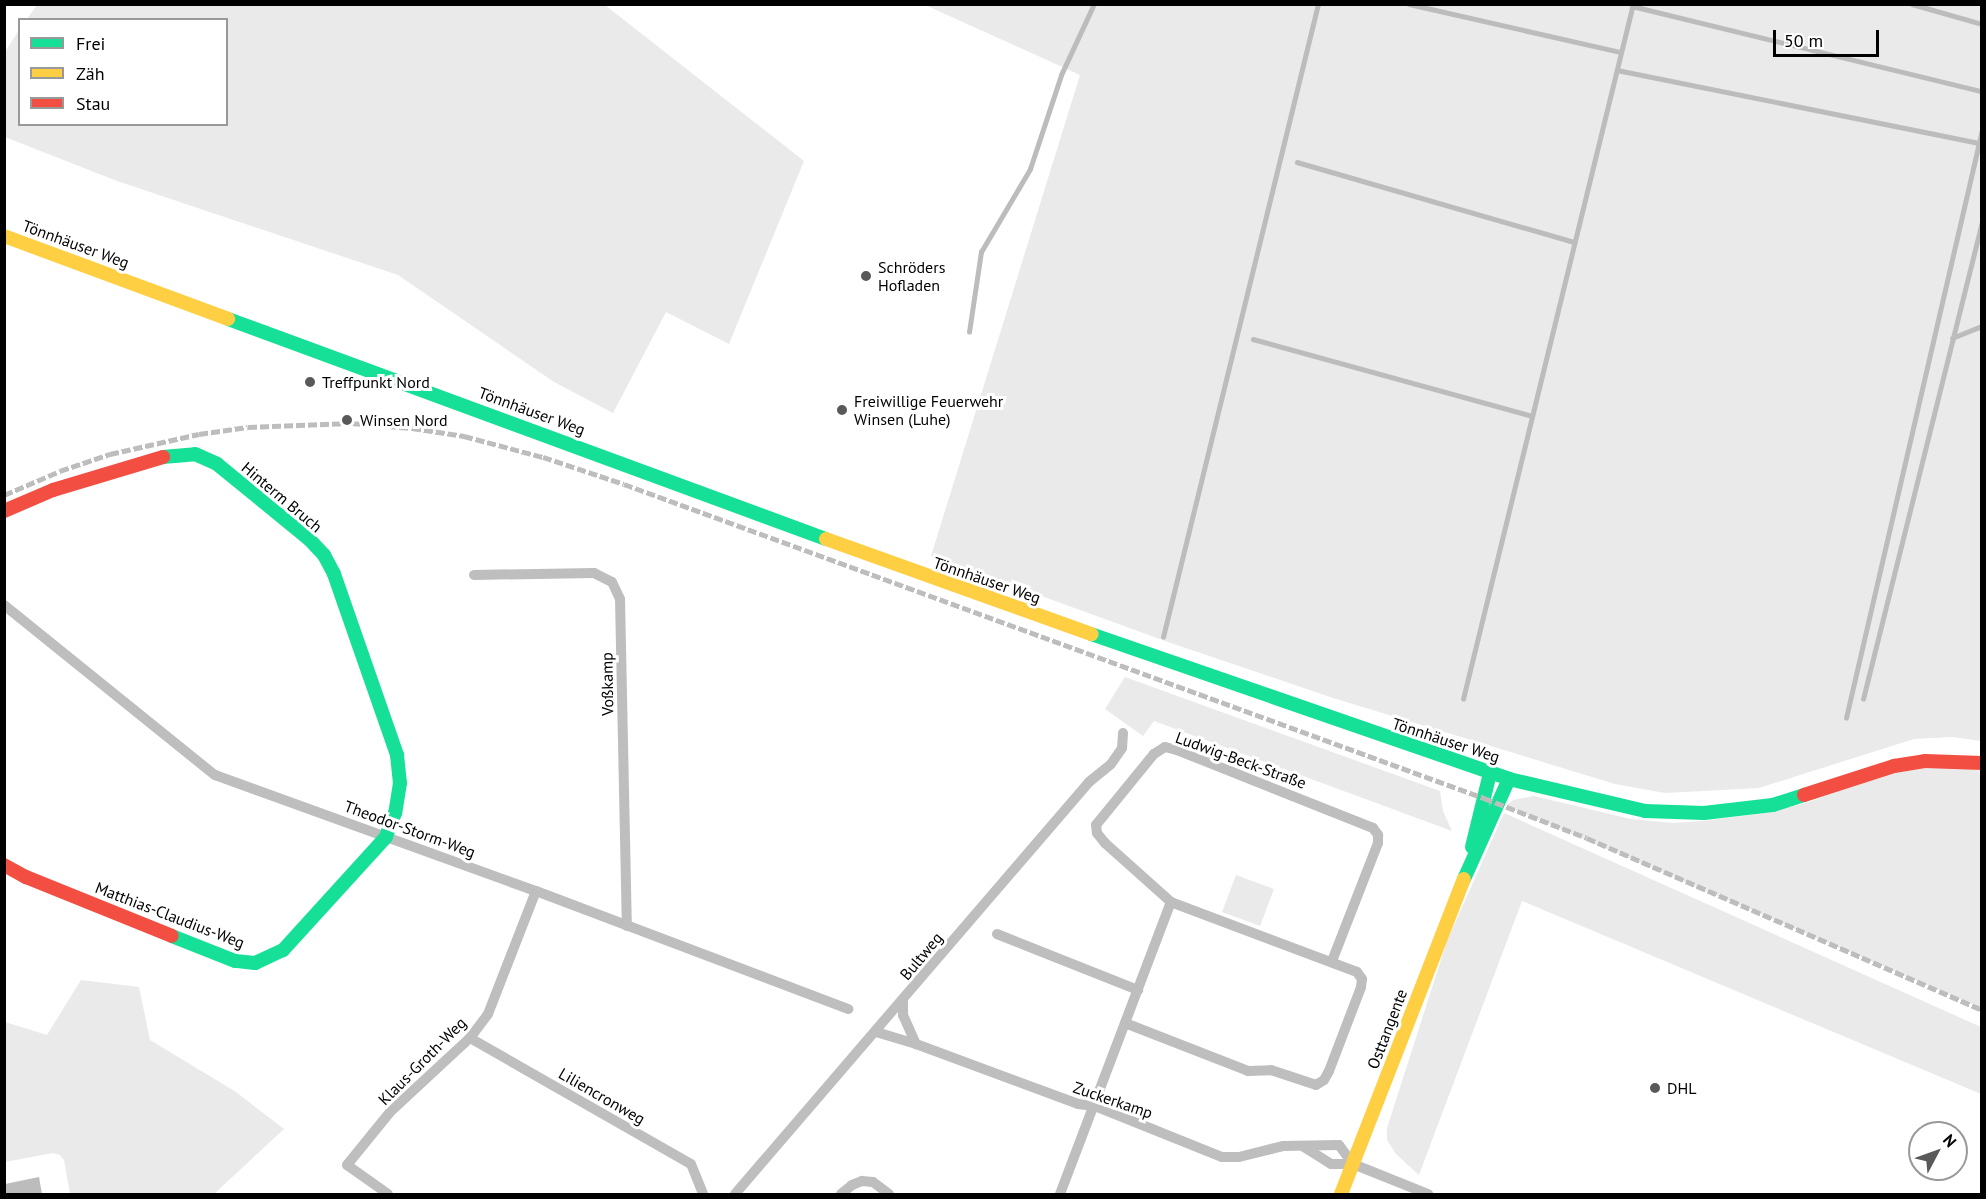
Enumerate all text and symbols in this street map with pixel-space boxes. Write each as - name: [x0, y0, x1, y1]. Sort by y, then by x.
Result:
- legend: [18, 18, 228, 126]
- scale bar: [1776, 18, 1882, 56]
- text: 50 m: [1784, 29, 1823, 52]
- text: Frei: [76, 32, 105, 55]
- text: Zäh: [76, 62, 105, 85]
- text: Stau: [76, 92, 110, 115]
- street label: Tönnhäuser Weg: [20, 216, 132, 272]
- place label: Schröders Hofladen: [878, 257, 945, 295]
- marker: Schröders Hofladen: [859, 269, 873, 283]
- place label: Treffpunkt Nord: [322, 372, 430, 392]
- marker: Treffpunkt Nord: [303, 375, 317, 389]
- street label: Tönnhäuser Weg: [476, 383, 588, 439]
- place label: Freiwillige Feuerwehr Winsen (Luhe): [854, 391, 1003, 429]
- marker: Freiwillige Feuerwehr Winsen (Luhe): [835, 403, 849, 417]
- place label: Winsen Nord: [360, 410, 448, 430]
- marker: Winsen Nord: [338, 411, 356, 429]
- street label: Hinterm Bruch: [238, 458, 326, 536]
- street label: Tönnhäuser Weg: [931, 553, 1043, 607]
- street label: Voßkamp: [597, 652, 617, 716]
- street label: Tönnhäuser Weg: [1390, 714, 1502, 766]
- street label: Ludwig-Beck-Straße: [1173, 727, 1309, 793]
- street label: Theodor-Storm-Weg: [342, 796, 478, 862]
- street label: Matthias-Claudius-Weg: [93, 878, 247, 952]
- street label: Bultweg: [896, 928, 946, 984]
- street label: Osttangente: [1363, 986, 1411, 1072]
- street label: Klaus-Groth-Weg: [374, 1013, 470, 1109]
- street label: Liliencronweg: [555, 1064, 649, 1128]
- street label: Zuckerkamp: [1071, 1077, 1155, 1123]
- place label: DHL: [1667, 1078, 1696, 1098]
- marker: DHL: [1648, 1081, 1662, 1095]
- north arrow: [1908, 1121, 1968, 1181]
- text: N: [1939, 1130, 1961, 1151]

